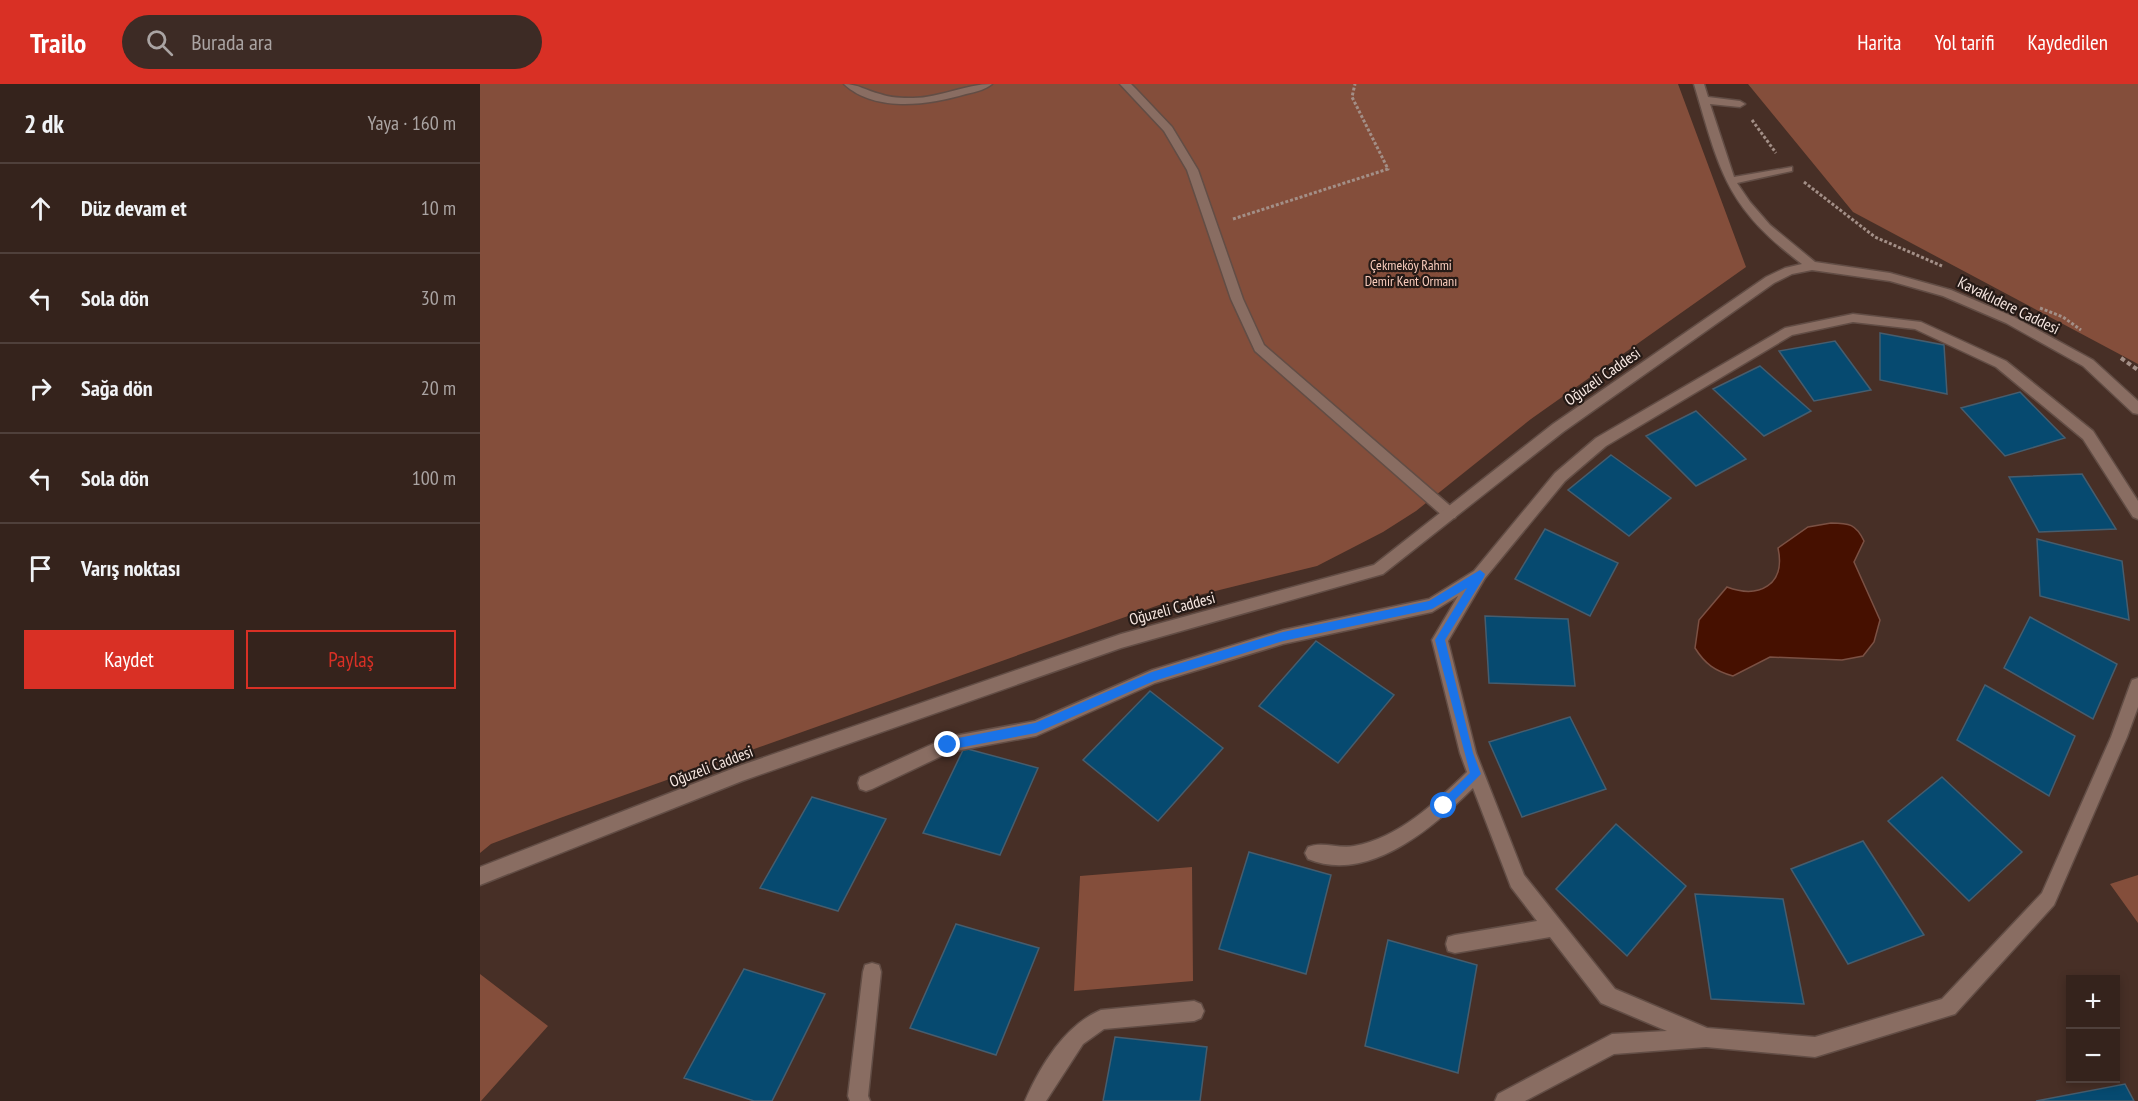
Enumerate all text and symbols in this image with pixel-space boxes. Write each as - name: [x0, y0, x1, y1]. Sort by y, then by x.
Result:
- search box: [122, 15, 542, 69]
- text: Trailo: [30, 24, 86, 61]
- icon: search: [143, 26, 176, 59]
- text: Burada ara: [191, 28, 273, 56]
- text: Harita: [1857, 29, 1901, 56]
- text: Yol tarifi: [1934, 29, 1995, 56]
- text: Kaydedilen: [2028, 29, 2108, 56]
- text: 2 dk: [24, 107, 64, 140]
- text: Yaya · 160 m: [368, 110, 456, 136]
- icon: ahead: [24, 192, 57, 225]
- text: Düz devam et: [81, 194, 187, 222]
- text: 10 m: [421, 195, 456, 221]
- park label: Çekmeköy Rahmi Demir Kent Ormanı: [1365, 256, 1457, 290]
- street label: Kavaklıdere Caddesi: [1955, 272, 2063, 338]
- icon: left: [24, 282, 57, 315]
- text: Sola dön: [81, 284, 149, 312]
- text: 30 m: [421, 285, 456, 311]
- street label: Oğuzeli Caddesi: [1560, 342, 1644, 410]
- icon: right: [24, 372, 57, 405]
- text: Sağa dön: [81, 374, 153, 402]
- text: 20 m: [421, 375, 456, 401]
- icon: left: [24, 462, 57, 495]
- text: Sola dön: [81, 464, 149, 492]
- text: 100 m: [412, 465, 456, 491]
- icon: arrive: [24, 552, 57, 585]
- text: Varış noktası: [81, 554, 181, 582]
- street label: Oğuzeli Caddesi: [1127, 587, 1217, 629]
- button: Kaydet: [24, 630, 234, 689]
- button: Paylaş: [246, 630, 456, 689]
- route end: [934, 731, 960, 757]
- street label: Oğuzeli Caddesi: [666, 741, 756, 791]
- route start: [1430, 792, 1456, 818]
- map controls: [2066, 975, 2120, 1083]
- button: +: [2066, 975, 2120, 1029]
- button: −: [2066, 1029, 2120, 1083]

